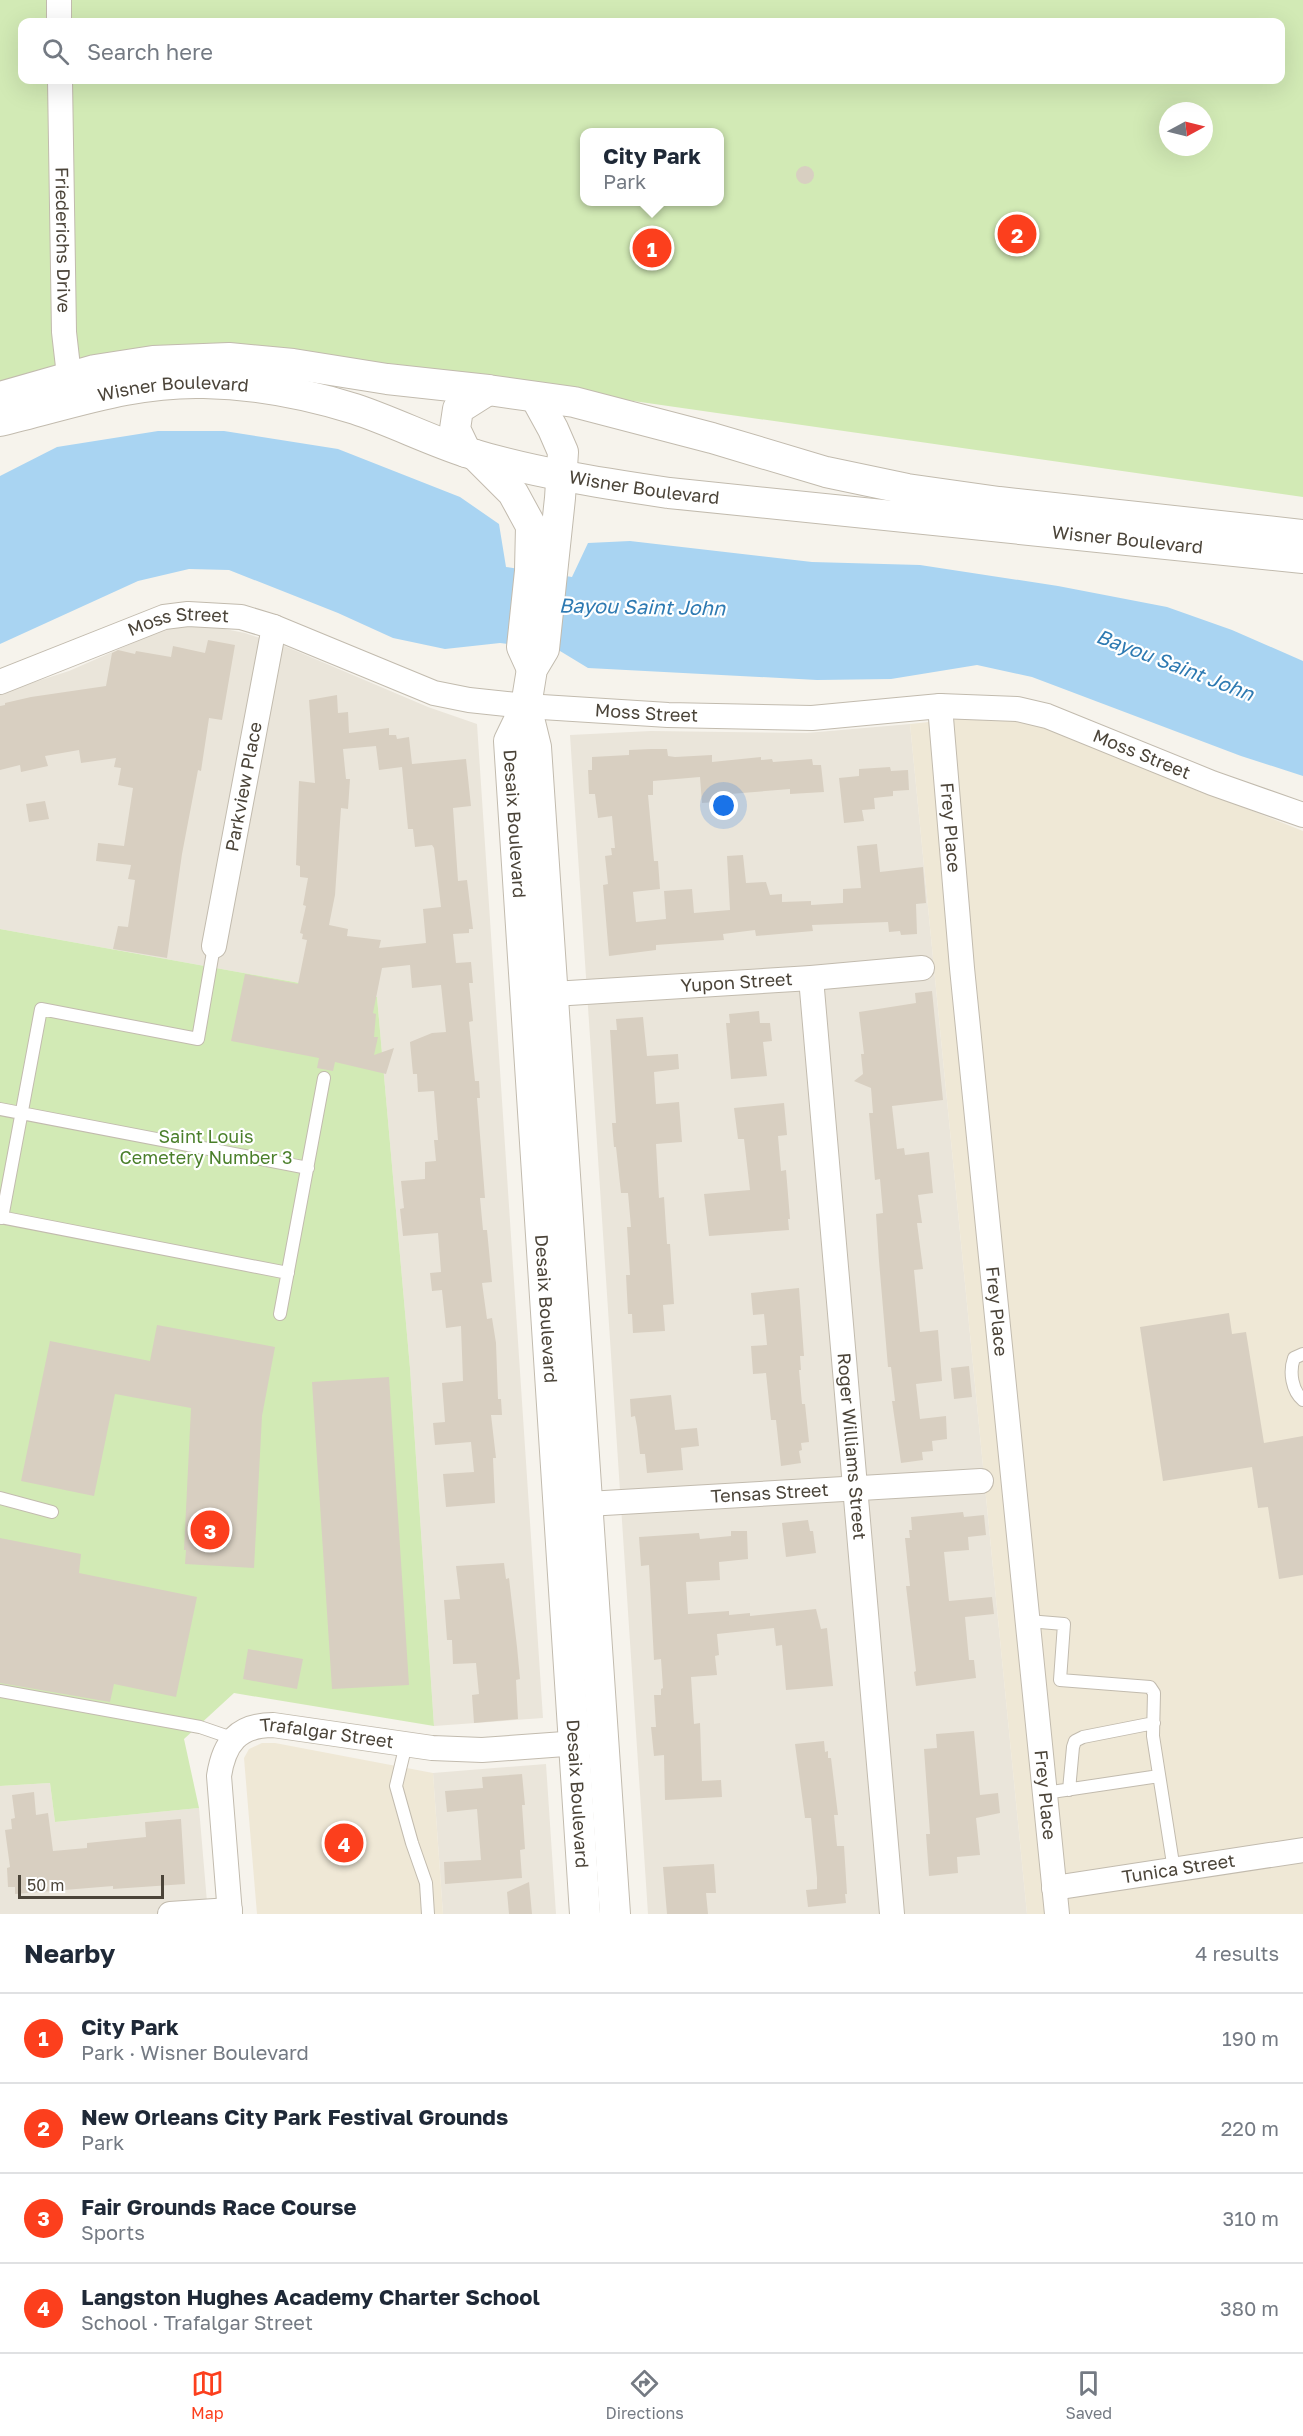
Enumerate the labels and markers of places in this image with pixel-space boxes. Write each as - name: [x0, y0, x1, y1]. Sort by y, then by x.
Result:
- pin: 2: [998, 212, 1036, 256]
- pin: 1: [632, 226, 672, 270]
- pin: 3: [190, 1508, 230, 1552]
- pin: 4: [324, 1820, 364, 1866]

